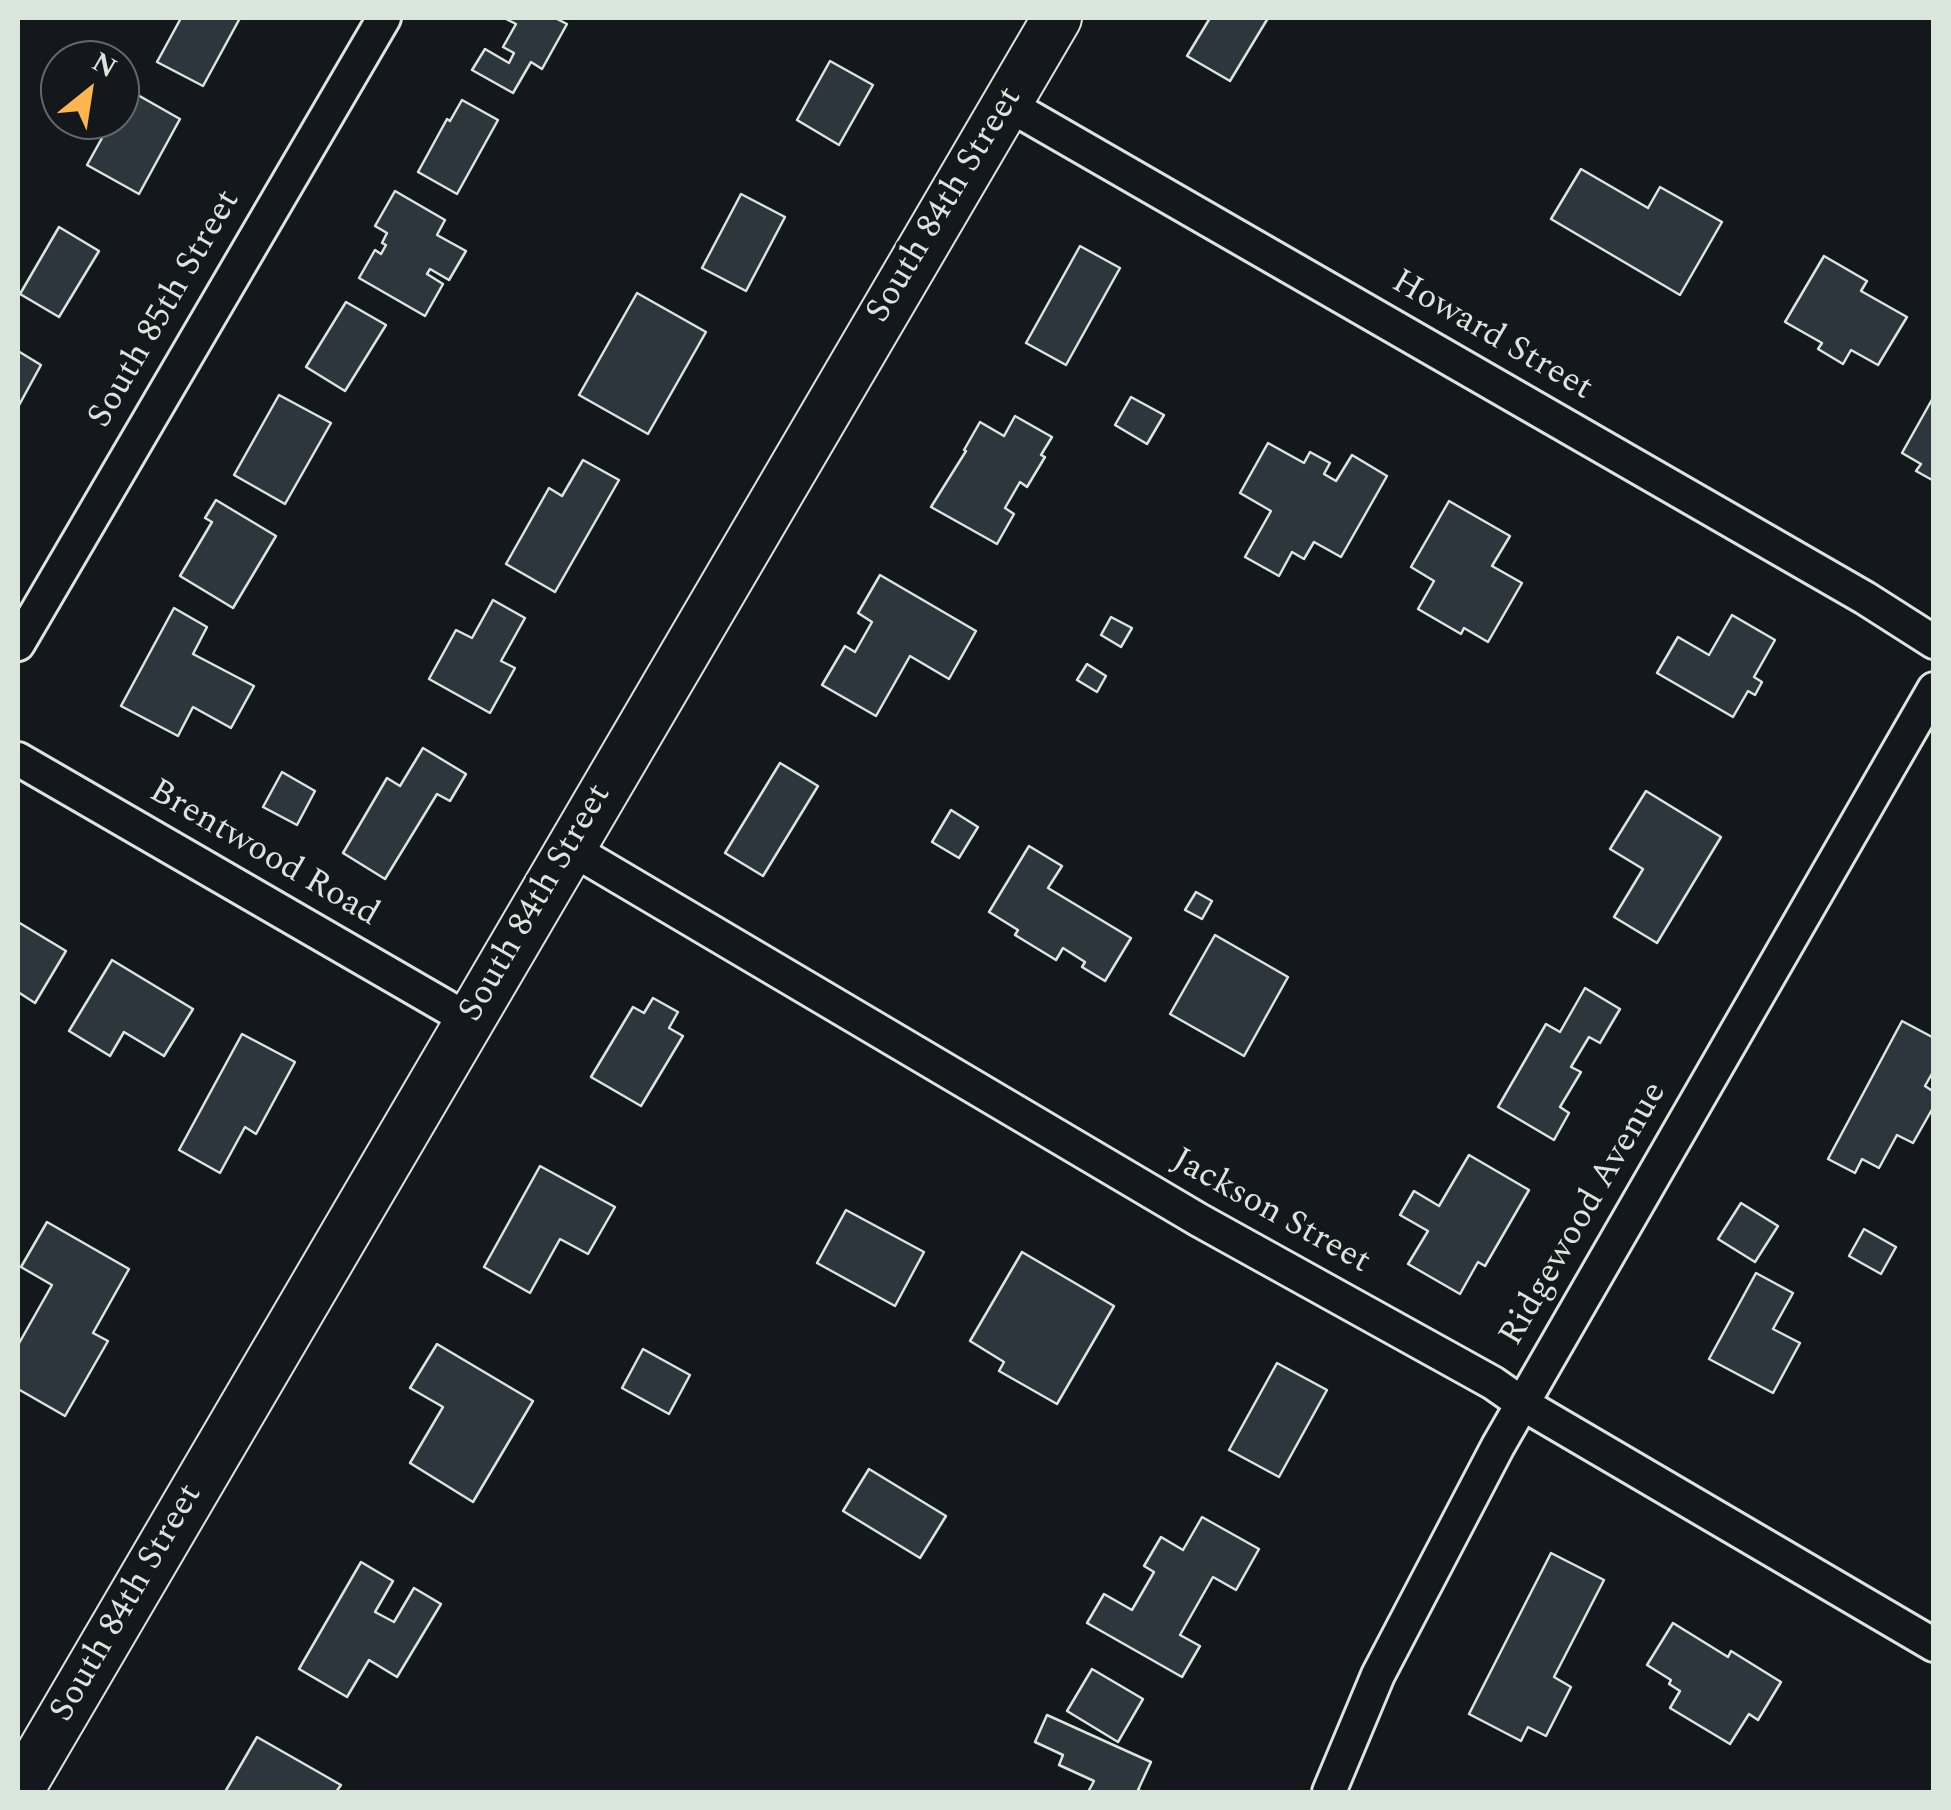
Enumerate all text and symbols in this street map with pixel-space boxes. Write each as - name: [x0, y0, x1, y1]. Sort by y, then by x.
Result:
- north arrow: [40, 40, 140, 140]
- text: N: [84, 41, 125, 90]
- street label: South 84th Street: [859, 80, 1033, 332]
- street label: South 85th Street: [81, 184, 251, 436]
- street label: Howard Street: [1383, 263, 1599, 411]
- street label: Brentwood Road: [141, 772, 385, 938]
- street label: South 84th Street: [452, 778, 622, 1030]
- street label: Ridgewood Avenue: [1492, 1076, 1678, 1354]
- street label: Jackson Street: [1163, 1141, 1377, 1285]
- street label: South 84th Street: [43, 1478, 213, 1730]

